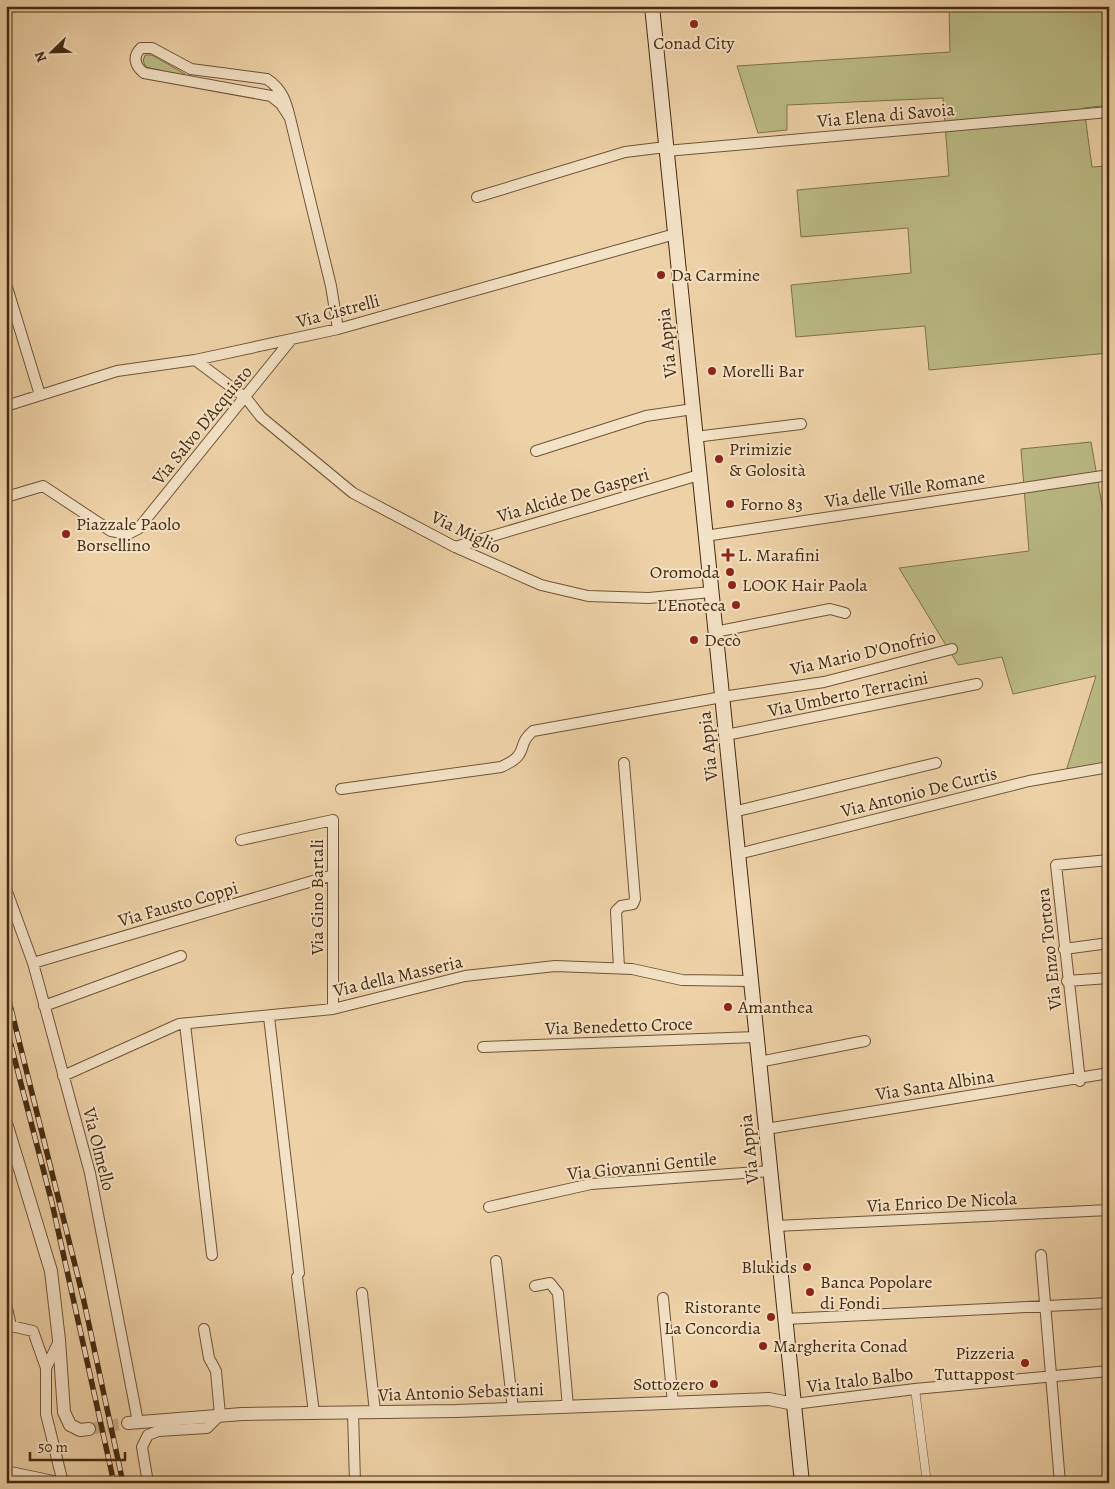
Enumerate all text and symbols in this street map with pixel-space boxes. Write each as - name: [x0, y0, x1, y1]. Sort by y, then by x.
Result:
- marker: Conad City: [688, 18, 700, 30]
- north arrow: [28, 28, 78, 78]
- place label: Conad City: [653, 31, 736, 55]
- text: N: [30, 48, 51, 65]
- street label: Via Elena di Savoia: [815, 97, 956, 133]
- place label: Da Carmine: [671, 263, 760, 287]
- marker: Da Carmine: [655, 269, 667, 281]
- street label: Via Cistrelli: [293, 288, 382, 334]
- street label: Via Appia: [651, 306, 683, 380]
- place label: Morelli Bar: [722, 359, 804, 383]
- street label: Via Salvo D'Acquisto: [146, 360, 258, 490]
- marker: Morelli Bar: [706, 365, 718, 377]
- place label: Primizie & Golosità: [729, 437, 806, 482]
- marker: Primizie & Golosità: [713, 453, 725, 465]
- street label: Via Alcide De Gasperi: [493, 462, 652, 528]
- street label: Via delle Ville Romane: [822, 464, 987, 514]
- place label: Forno 83: [740, 492, 803, 516]
- marker: Forno 83: [724, 498, 736, 510]
- street label: Via Miglio: [426, 504, 505, 559]
- place label: Piazzale Paolo Borsellino: [76, 512, 180, 557]
- marker: Piazzale Paolo Borsellino: [60, 528, 72, 540]
- place label: L. Marafini: [738, 543, 820, 567]
- marker: L. Marafini: [722, 549, 734, 561]
- place label: Oromoda: [650, 560, 721, 584]
- marker: Oromoda: [724, 566, 736, 578]
- place label: LOOK Hair Paola: [742, 573, 868, 597]
- marker: LOOK Hair Paola: [726, 579, 738, 591]
- place label: L'Enoteca: [657, 593, 727, 617]
- marker: L'Enoteca: [730, 599, 742, 611]
- street label: Via Mario D'Onofrio: [787, 625, 938, 682]
- place label: Decò: [704, 628, 741, 652]
- marker: Decò: [688, 634, 700, 646]
- street label: Via Umberto Terracini: [765, 665, 930, 723]
- street label: Via Appia: [692, 709, 724, 783]
- street label: Via Antonio De Curtis: [837, 761, 1000, 823]
- street label: Via Gino Bartali: [305, 839, 329, 956]
- street label: Via Fausto Coppi: [114, 875, 241, 933]
- street label: Via Enzo Tortora: [1031, 886, 1067, 1012]
- street label: Via della Masseria: [330, 949, 466, 1003]
- place label: Amanthea: [737, 995, 814, 1019]
- marker: Amanthea: [722, 1001, 734, 1013]
- street label: Via Benedetto Croce: [544, 1011, 693, 1041]
- street label: Via Santa Albina: [873, 1064, 997, 1106]
- street label: Via Olmello: [77, 1104, 121, 1193]
- street label: Via Appia: [733, 1112, 765, 1186]
- street label: Via Giovanni Gentile: [565, 1146, 718, 1186]
- street label: Via Enrico De Nicola: [865, 1186, 1018, 1218]
- place label: Blukids: [741, 1255, 797, 1279]
- marker: Blukids: [801, 1261, 813, 1273]
- place label: Banca Popolare di Fondi: [820, 1270, 933, 1315]
- marker: Banca Popolare di Fondi: [804, 1286, 816, 1298]
- place label: Ristorante La Concordia: [664, 1295, 762, 1340]
- marker: Ristorante La Concordia: [765, 1311, 777, 1323]
- place label: Margherita Conad: [773, 1334, 908, 1358]
- marker: Margherita Conad: [757, 1340, 769, 1352]
- place label: Pizzeria Tuttappost: [935, 1341, 1016, 1386]
- marker: Pizzeria Tuttappost: [1019, 1357, 1031, 1369]
- street label: Via Italo Balbo: [805, 1362, 914, 1399]
- place label: Sottozero: [633, 1372, 704, 1396]
- street label: Via Antonio Sebastiani: [377, 1377, 544, 1407]
- marker: Sottozero: [708, 1378, 720, 1390]
- scale bar: [30, 1429, 125, 1461]
- text: 50 m: [38, 1437, 68, 1457]

